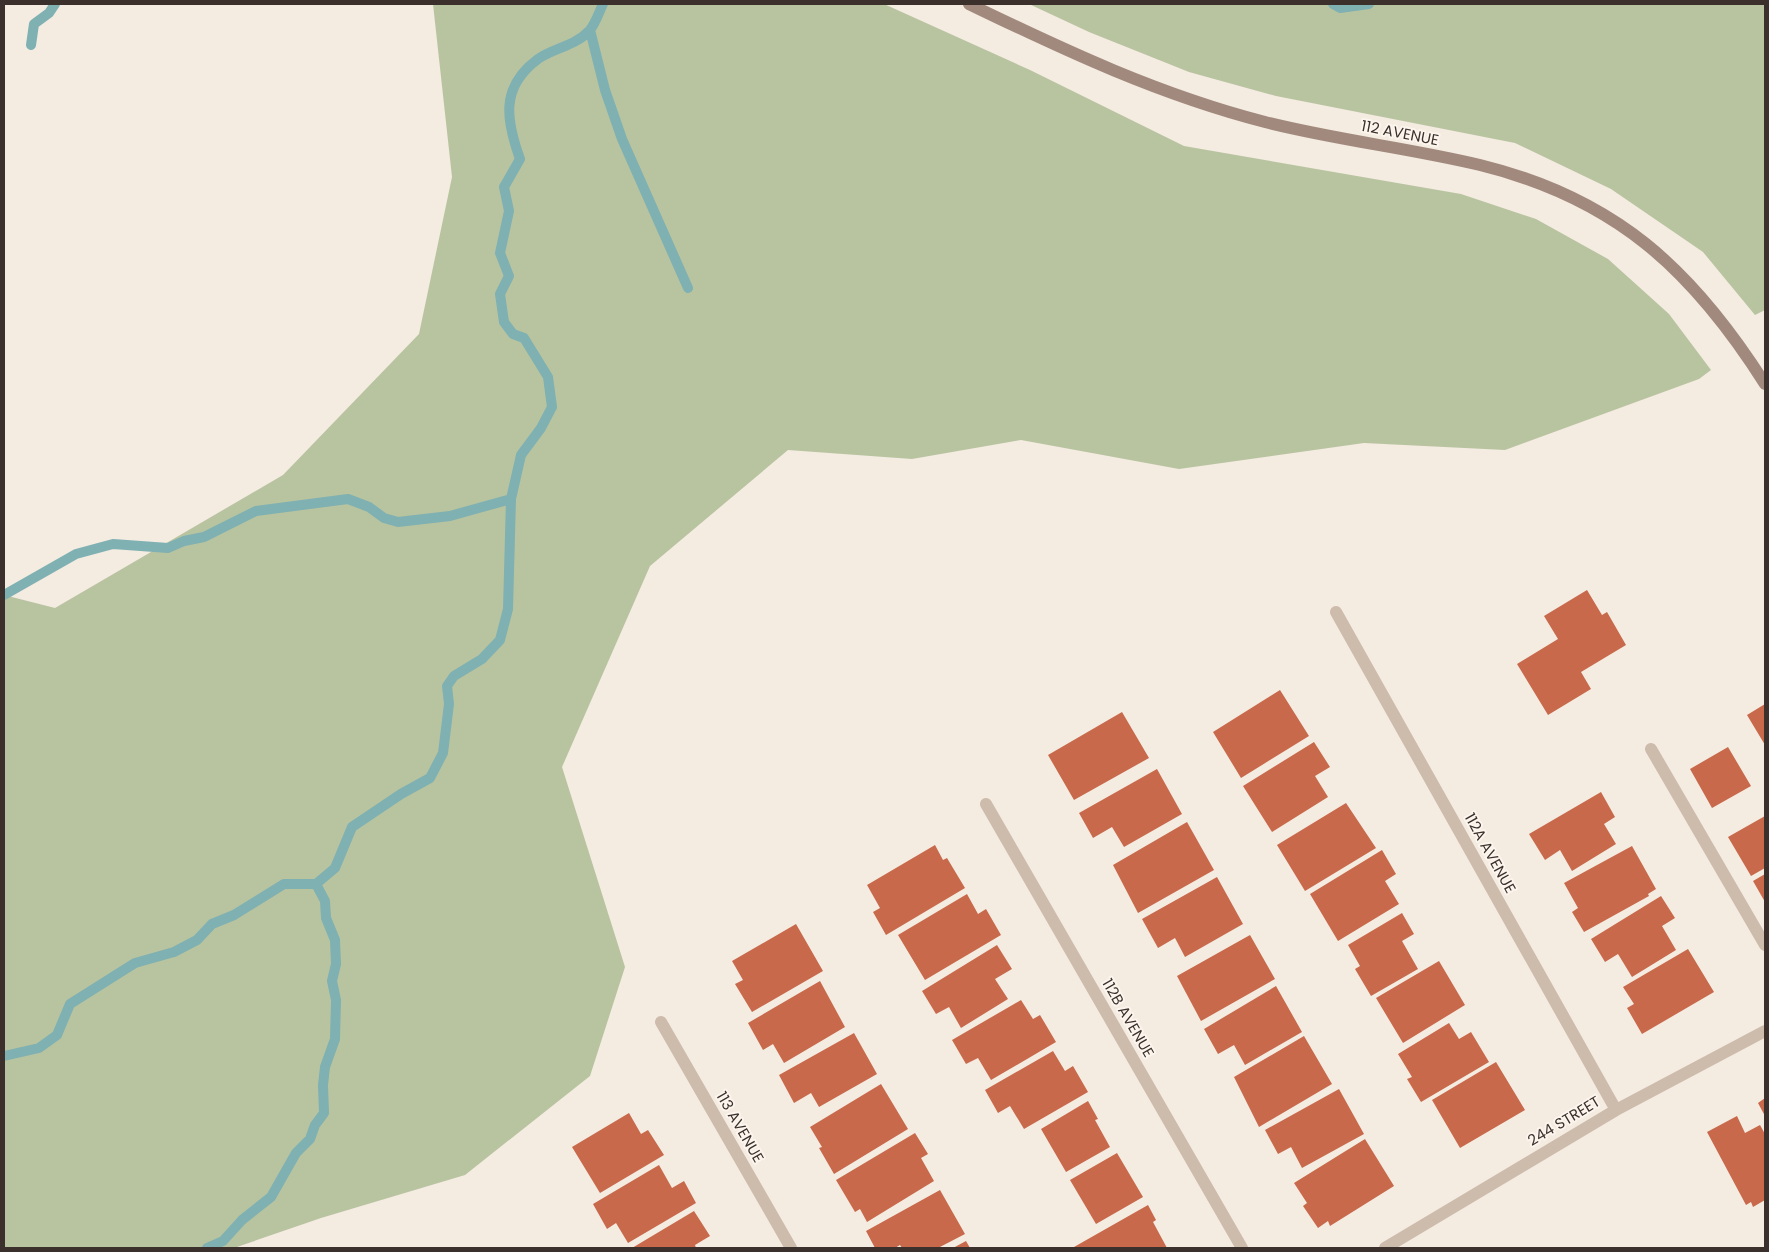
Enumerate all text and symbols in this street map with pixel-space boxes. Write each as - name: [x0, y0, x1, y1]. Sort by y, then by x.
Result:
- street label: 112 AVENUE: [1360, 115, 1441, 150]
- street label: 112A AVENUE: [1460, 809, 1521, 897]
- street label: 112B AVENUE: [1097, 975, 1159, 1061]
- street label: 113 AVENUE: [712, 1087, 769, 1166]
- street label: 244 STREET: [1524, 1091, 1604, 1150]

